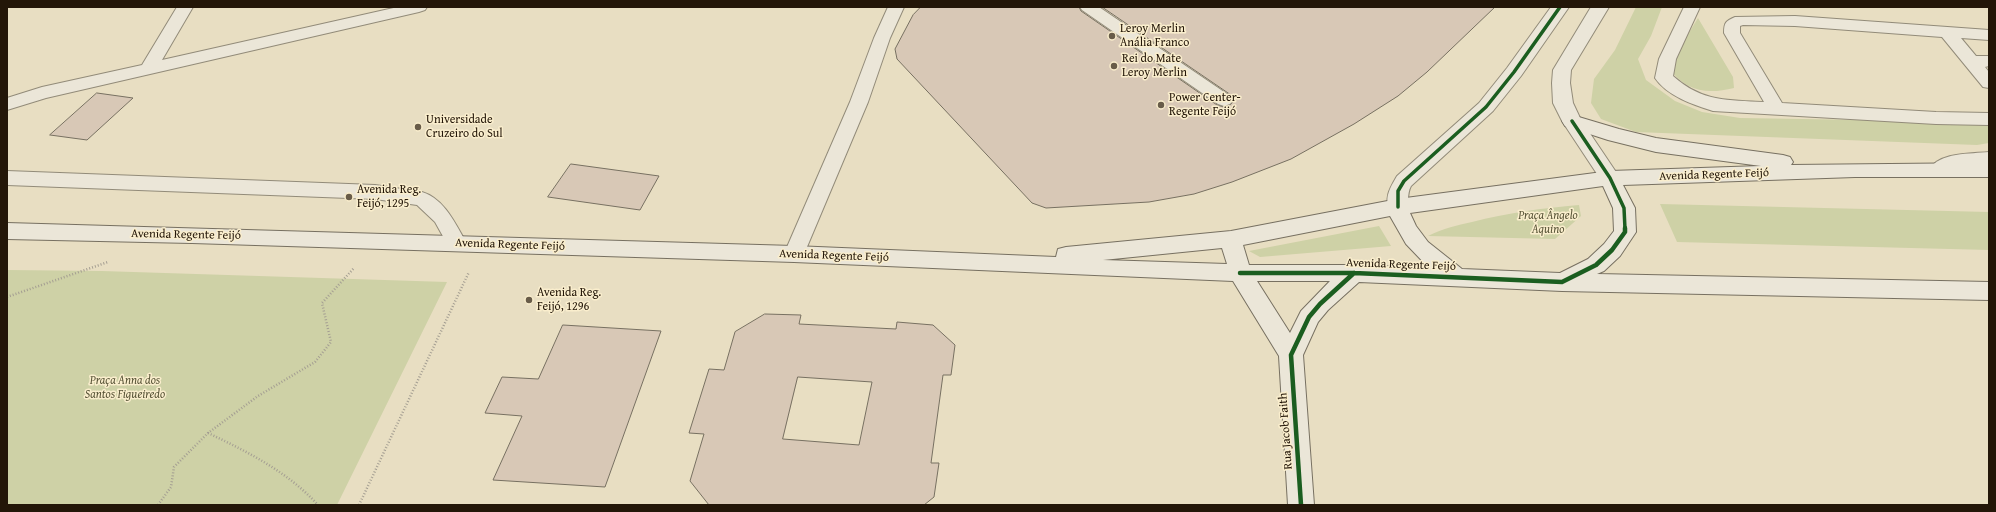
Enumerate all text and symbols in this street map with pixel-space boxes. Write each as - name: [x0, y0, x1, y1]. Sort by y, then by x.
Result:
- place label: Leroy Merlin Anália Franco: [1120, 22, 1189, 50]
- marker: Leroy Merlin Anália Franco: [1107, 31, 1117, 41]
- place label: Rei do Mate Leroy Merlin: [1122, 52, 1187, 80]
- marker: Rei do Mate Leroy Merlin: [1109, 61, 1119, 71]
- place label: Power Center- Regente Feijó: [1169, 91, 1241, 119]
- marker: Power Center- Regente Feijó: [1156, 100, 1166, 110]
- place label: Universidade Cruzeiro do Sul: [426, 113, 503, 141]
- marker: Universidade Cruzeiro do Sul: [413, 122, 423, 132]
- street label: Avenida Regente Feijó: [1659, 166, 1769, 184]
- place label: Avenida Reg. Feijó, 1295: [357, 183, 421, 211]
- marker: Avenida Reg. Feijó, 1295: [344, 192, 354, 202]
- park label: Praça Ângelo Aquino: [1518, 209, 1578, 237]
- street label: Avenida Regente Feijó: [131, 227, 241, 243]
- street label: Avenida Regente Feijó: [455, 236, 565, 254]
- street label: Avenida Regente Feijó: [779, 247, 889, 265]
- street label: Avenida Regente Feijó: [1346, 256, 1456, 274]
- place label: Avenida Reg. Feijó, 1296: [537, 286, 601, 314]
- marker: Avenida Reg. Feijó, 1296: [524, 295, 534, 305]
- park label: Praça Anna dos Santos Figueiredo: [85, 374, 165, 402]
- street label: Rua Jacob Faith: [1276, 392, 1296, 470]

